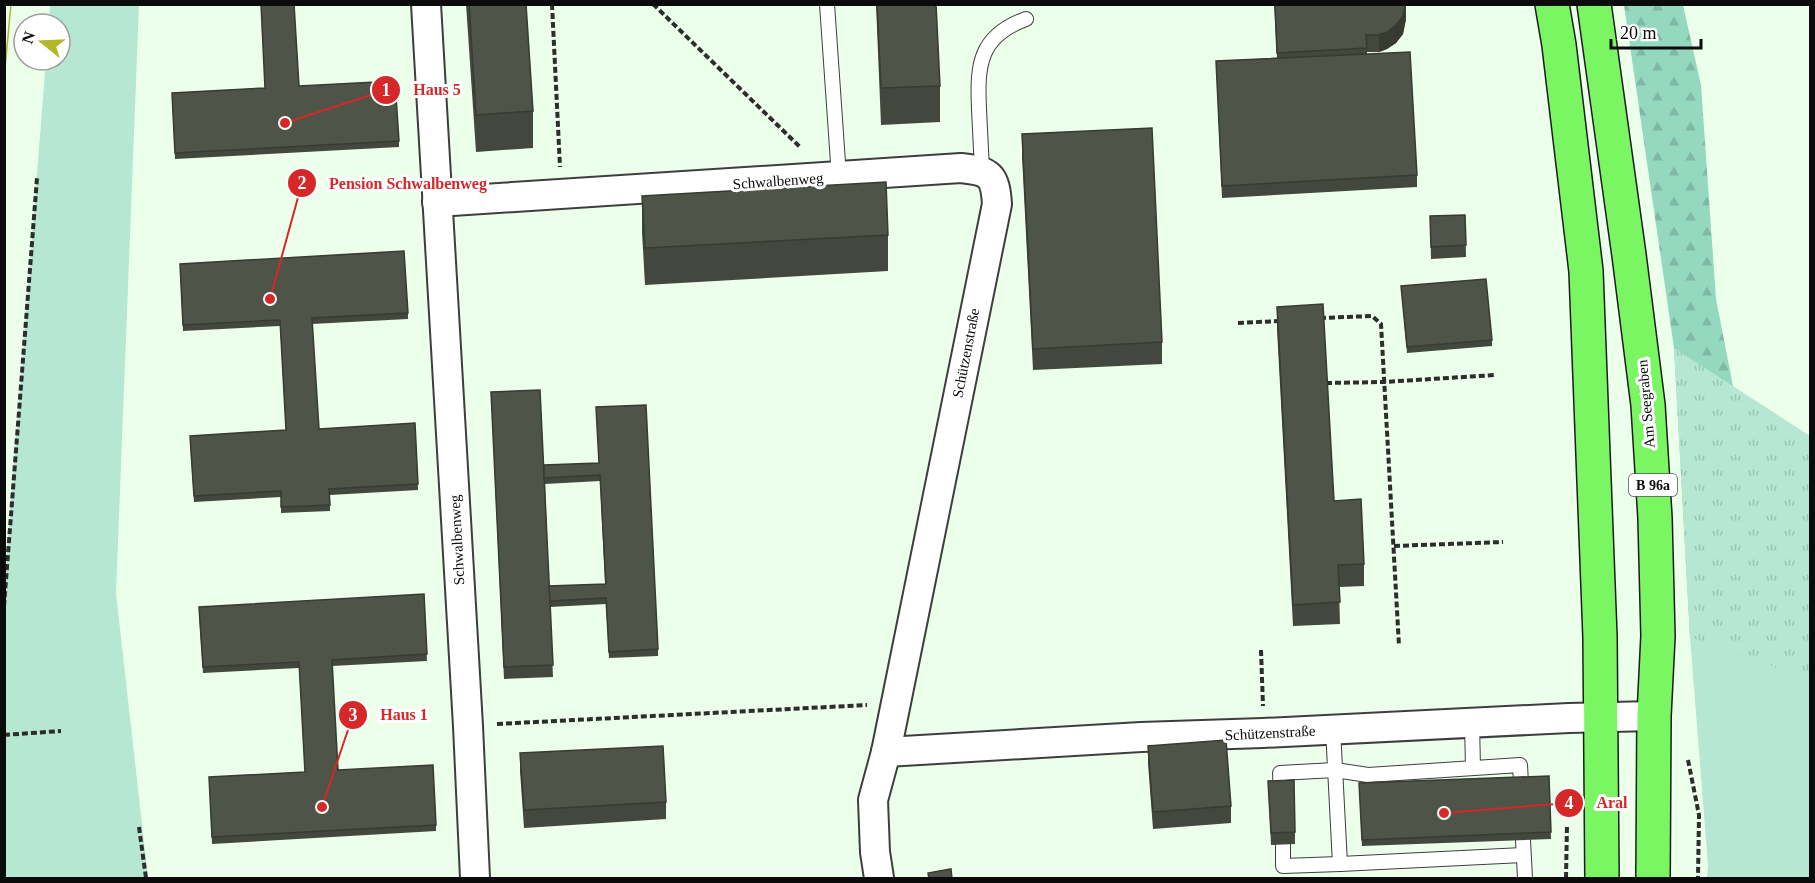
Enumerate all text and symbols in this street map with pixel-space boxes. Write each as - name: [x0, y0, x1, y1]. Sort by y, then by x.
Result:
- north arrow: [12, 12, 72, 72]
- scale bar: [1611, 12, 1701, 50]
- text: 20 m: [1620, 23, 1657, 43]
- text: N: [18, 29, 38, 46]
- callout: Haus 5: [371, 73, 473, 107]
- text: 1: [382, 80, 391, 100]
- text: Haus 5: [413, 81, 461, 98]
- callout: Pension Schwalbenweg: [287, 166, 499, 200]
- street label: Schwalbenweg: [732, 170, 824, 192]
- text: 2: [298, 173, 307, 193]
- text: Pension Schwalbenweg: [329, 175, 487, 193]
- street label: Schützenstraße: [949, 307, 983, 399]
- street label: Am Seegraben: [1634, 359, 1658, 449]
- road number: B 96a: [1629, 474, 1677, 496]
- street label: Schwalbenweg: [447, 494, 467, 586]
- callout: Haus 1: [338, 698, 440, 732]
- text: 3: [349, 705, 358, 725]
- text: Haus 1: [380, 706, 428, 723]
- street label: Schützenstraße: [1224, 723, 1316, 743]
- callout: Aral: [1554, 786, 1639, 820]
- text: 4: [1565, 793, 1574, 813]
- text: Aral: [1596, 794, 1628, 811]

